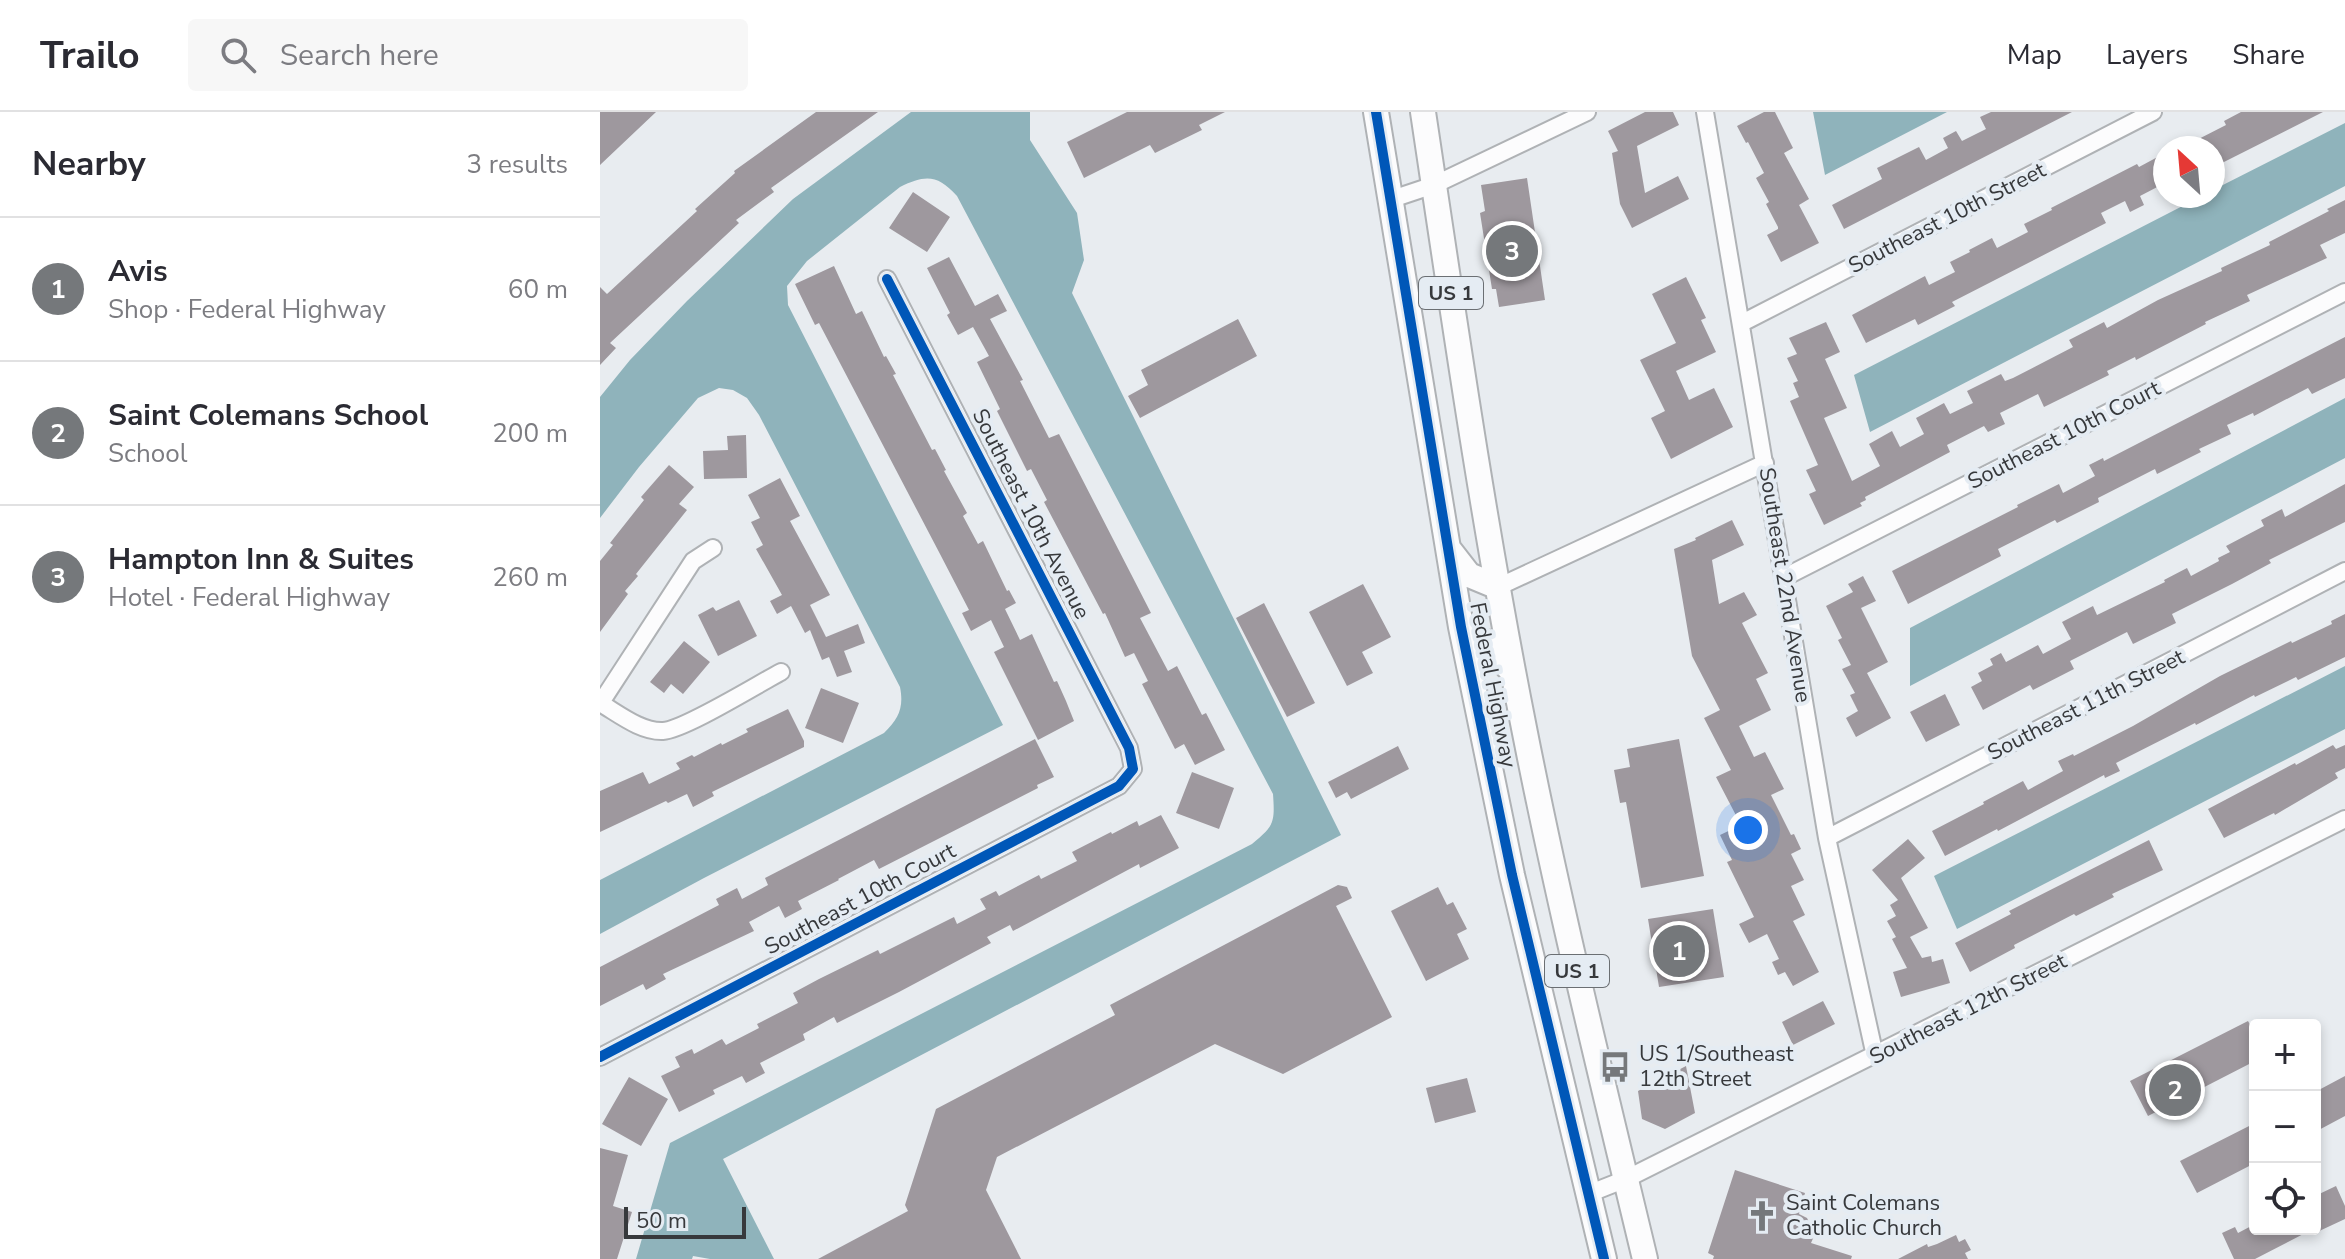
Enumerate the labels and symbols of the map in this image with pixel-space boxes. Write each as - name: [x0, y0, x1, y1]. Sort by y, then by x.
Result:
- north arrow: [2153, 136, 2225, 208]
- street label: Southeast 10th Street: [1843, 155, 2051, 281]
- pin: 3: [1486, 221, 1538, 281]
- road number: US 1: [1419, 277, 1483, 309]
- street label: Southeast 10th Court: [1963, 373, 2166, 497]
- street label: Southeast 10th Avenue: [965, 404, 1097, 624]
- street label: Southeast 22nd Avenue: [1752, 465, 1818, 705]
- street label: Federal Highway: [1462, 600, 1524, 771]
- street label: Southeast 11th Street: [1982, 642, 2190, 768]
- your location: [1728, 810, 1768, 850]
- street label: Southeast 10th Court: [759, 836, 961, 962]
- pin: 1: [1653, 921, 1705, 981]
- street label: Southeast 12th Street: [1864, 946, 2072, 1072]
- road number: US 1: [1545, 955, 1609, 987]
- place label: US 1/Southeast 12th Street: [1639, 1039, 1794, 1094]
- bus stop icon: US 1/Southeast 12th Street: [1598, 1050, 1632, 1084]
- pin: 2: [2149, 1060, 2201, 1120]
- place label: Saint Colemans Catholic Church: [1786, 1188, 1942, 1243]
- church icon: Saint Colemans Catholic Church: [1745, 1199, 1779, 1233]
- scale bar: [624, 1203, 746, 1239]

